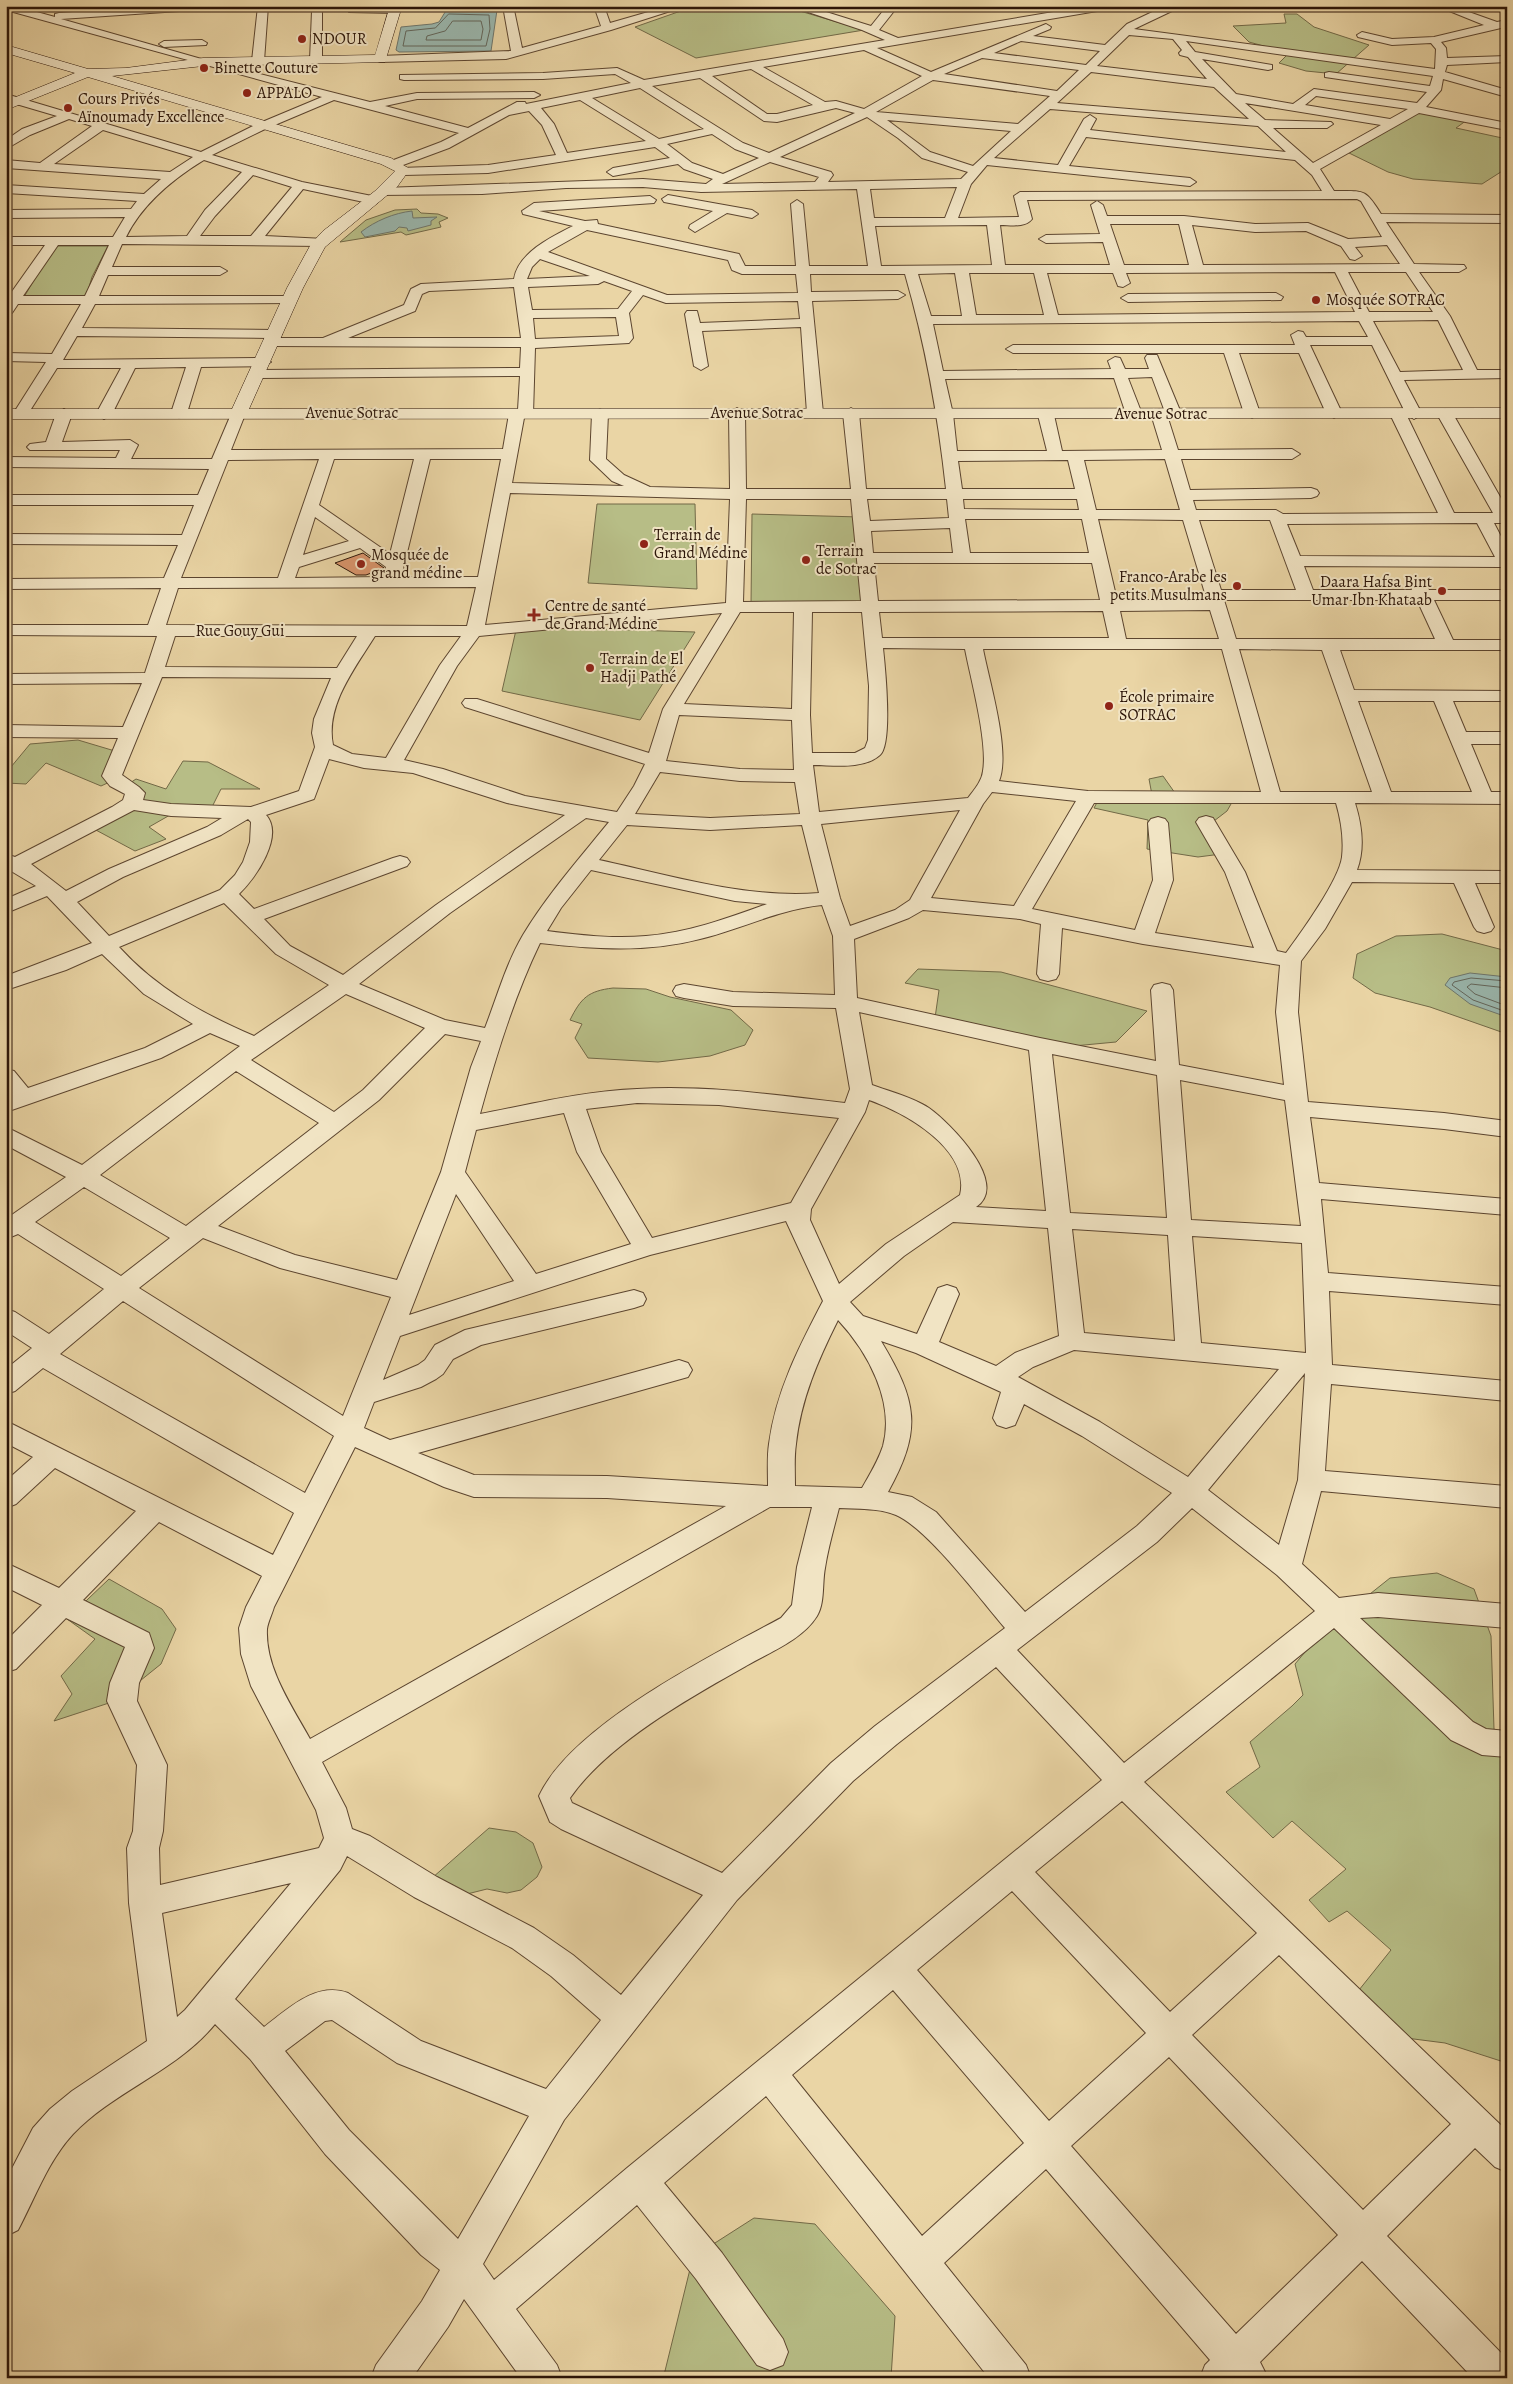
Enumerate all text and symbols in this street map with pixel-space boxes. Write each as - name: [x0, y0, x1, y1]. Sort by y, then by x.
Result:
- place label: NDOUR: [312, 28, 367, 50]
- marker: NDOUR: [296, 33, 308, 45]
- place label: Binette Couture: [214, 57, 318, 79]
- marker: Binette Couture: [198, 62, 210, 74]
- place label: APPALO: [256, 82, 312, 104]
- marker: APPALO: [241, 87, 253, 99]
- place label: Cours Privés Aïnoumady Excellence: [77, 88, 225, 128]
- marker: Cours Privés Aïnoumady Excellence: [62, 102, 74, 114]
- place label: Mosquée SOTRAC: [1326, 289, 1445, 311]
- marker: Mosquée SOTRAC: [1310, 294, 1322, 306]
- street label: Avenue Sotrac: [305, 402, 398, 424]
- street label: Avenue Sotrac: [710, 402, 803, 424]
- street label: Avenue Sotrac: [1114, 403, 1207, 425]
- place label: Terrain de Grand Médine: [654, 524, 748, 564]
- marker: Terrain de Grand Médine: [638, 538, 650, 550]
- place label: Terrain de Sotrac: [816, 540, 877, 580]
- place label: Mosquée de grand médine: [371, 544, 463, 584]
- marker: Terrain de Sotrac: [800, 554, 812, 566]
- marker: Mosquée de grand médine: [355, 558, 367, 570]
- place label: Franco-Arabe les petits Musulmans: [1110, 566, 1227, 606]
- place label: Daara Hafsa Bint Umar Ibn Khataab: [1311, 571, 1432, 611]
- marker: Franco-Arabe les petits Musulmans: [1231, 580, 1243, 592]
- marker: Daara Hafsa Bint Umar Ibn Khataab: [1436, 585, 1448, 597]
- place label: Centre de santé de Grand Médine: [545, 595, 658, 635]
- marker: Centre de santé de Grand Médine: [527, 608, 541, 622]
- street label: Rue Gouy Gui: [195, 620, 285, 642]
- place label: Terrain de El Hadji Pathé: [600, 648, 683, 688]
- marker: Terrain de El Hadji Pathé: [584, 662, 596, 674]
- place label: École primaire SOTRAC: [1119, 686, 1214, 726]
- marker: École primaire SOTRAC: [1103, 700, 1115, 712]

